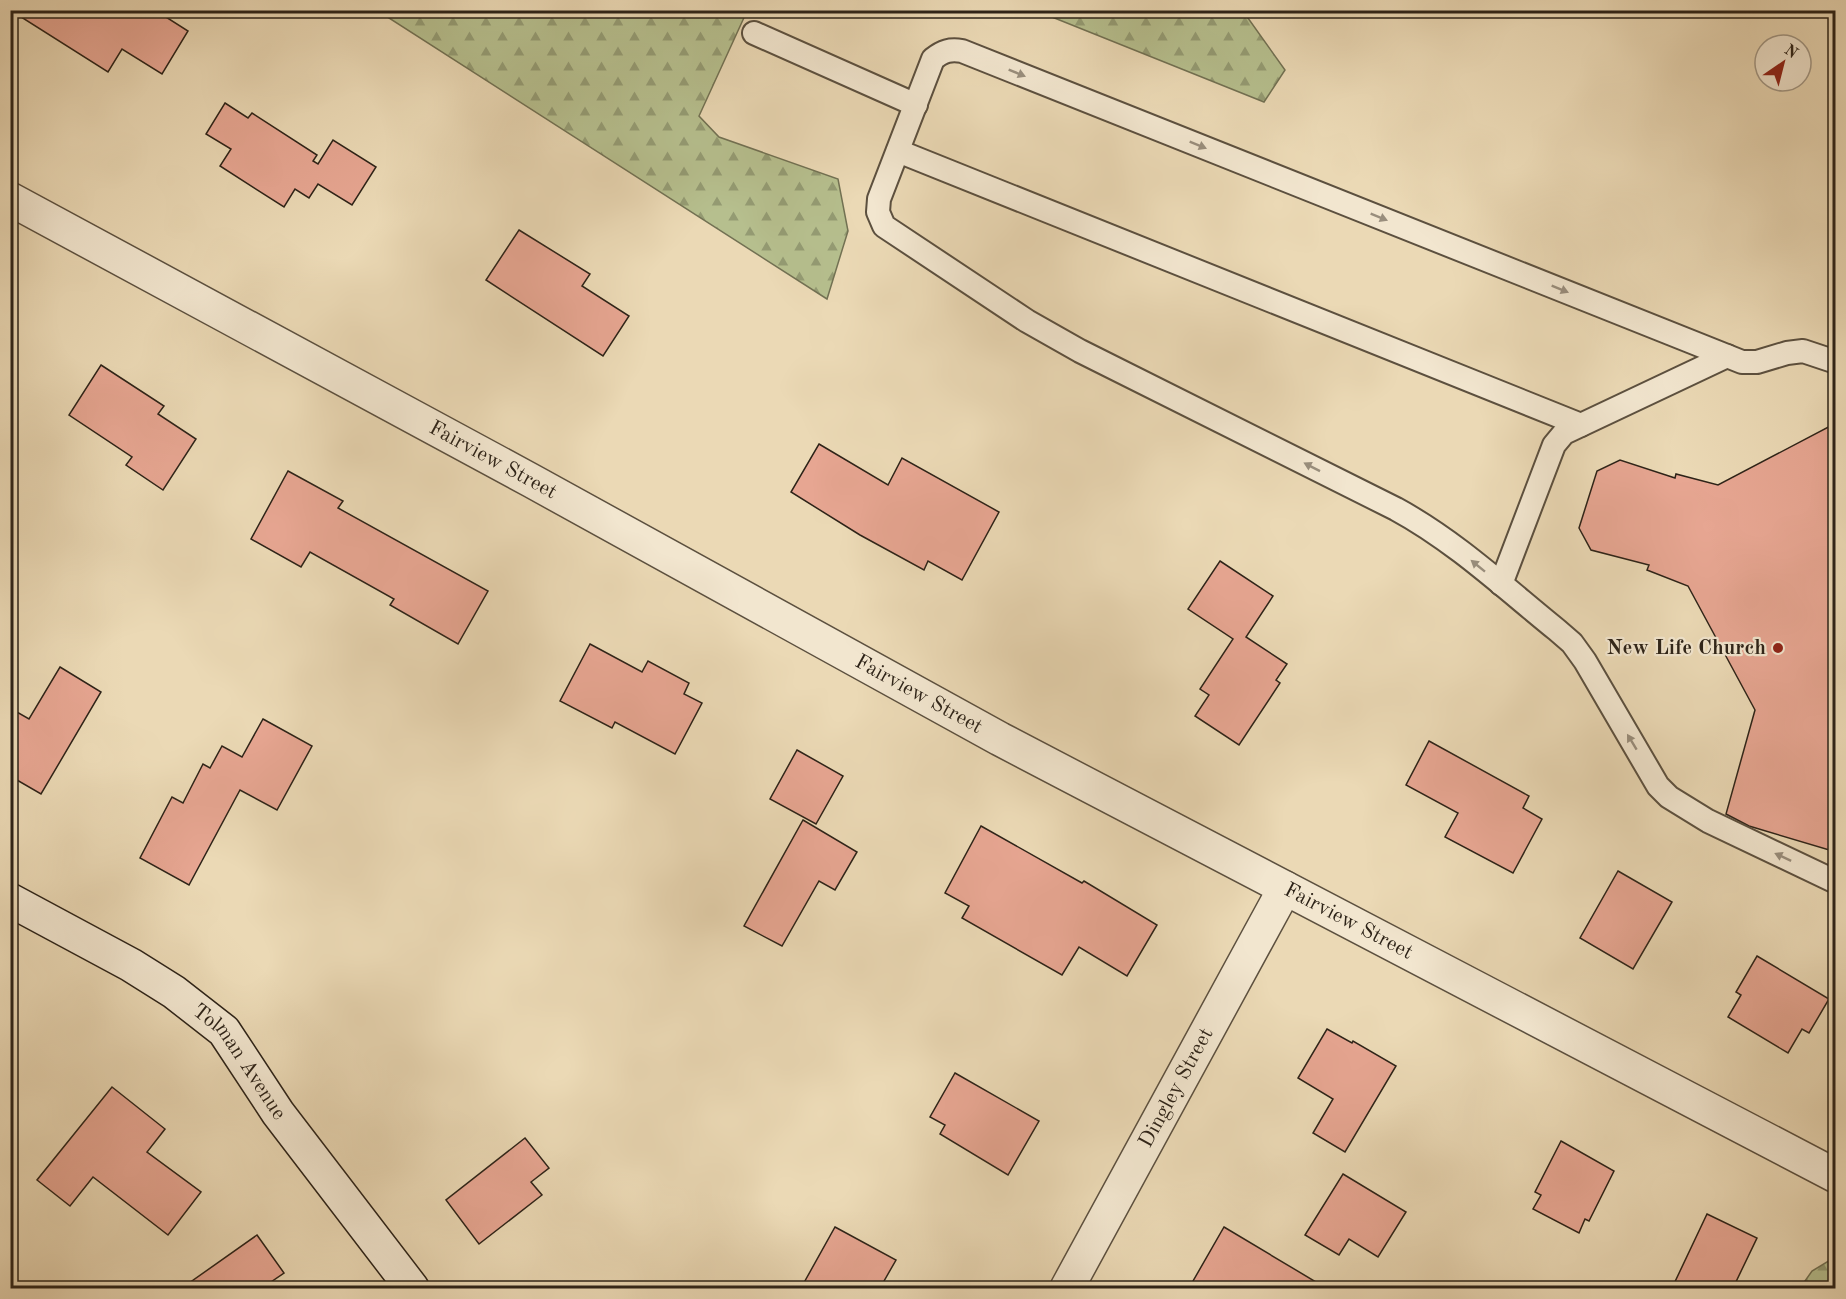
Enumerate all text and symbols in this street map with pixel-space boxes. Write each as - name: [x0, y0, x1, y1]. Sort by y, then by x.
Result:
- north arrow: [1753, 33, 1813, 93]
- text: N: [1781, 42, 1801, 63]
- one-way arrow: [1008, 68, 1026, 78]
- one-way arrow: [1189, 141, 1207, 150]
- one-way arrow: [1370, 213, 1388, 222]
- one-way arrow: [1551, 285, 1569, 295]
- street label: Fairview Street: [426, 417, 560, 503]
- one-way arrow: [1303, 462, 1320, 472]
- one-way arrow: [1471, 561, 1486, 573]
- place label: New Life Church: [1607, 638, 1766, 659]
- marker: New Life Church: [1771, 641, 1785, 655]
- street label: Fairview Street: [852, 651, 986, 738]
- one-way arrow: [1627, 734, 1638, 750]
- one-way arrow: [1773, 852, 1791, 862]
- street label: Fairview Street: [1281, 879, 1416, 963]
- street label: Tolman Avenue: [188, 1000, 290, 1124]
- street label: Dingley Street: [1135, 1024, 1217, 1151]

